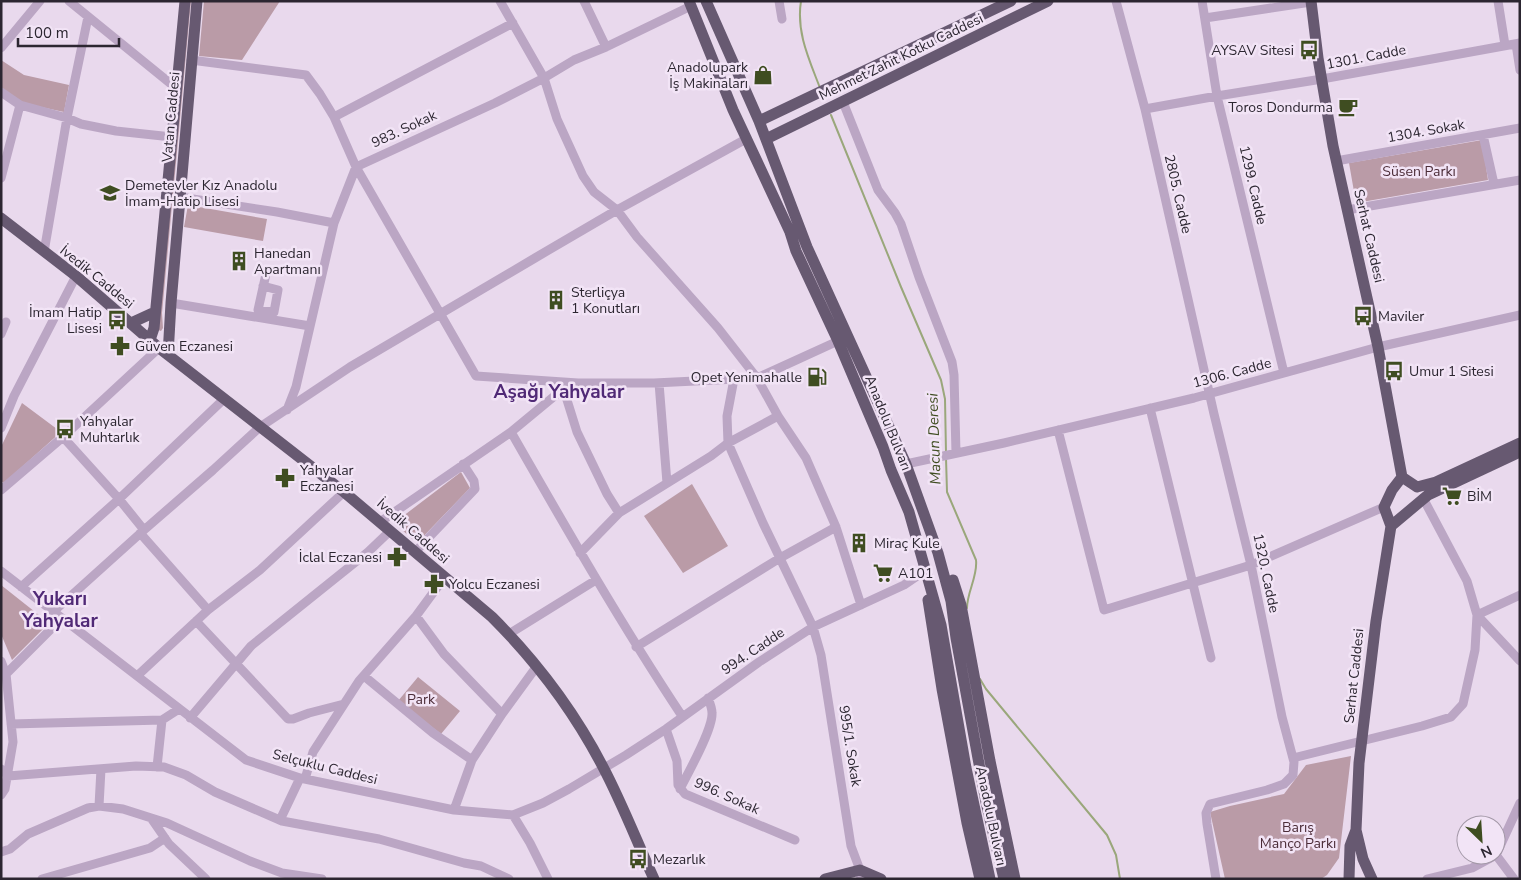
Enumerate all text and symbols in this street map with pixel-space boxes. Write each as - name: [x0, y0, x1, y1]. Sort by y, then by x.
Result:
- street label: Mehmet Zahit Kotku Caddesi: [816, 9, 986, 105]
- scale bar: [18, 15, 119, 47]
- text: 100 m: [25, 23, 69, 43]
- bus stop icon: AYSAV Sitesi: [1298, 39, 1320, 61]
- street label: 1301. Cadde: [1325, 40, 1407, 74]
- place label: AYSAV Sitesi: [1211, 41, 1294, 60]
- place label: Anadolupark İş Makinaları: [667, 58, 749, 93]
- shop icon: Anadolupark İş Makinaları: [752, 64, 774, 86]
- street label: Vatan Caddesi: [158, 71, 184, 164]
- cafe icon: Toros Dondurma: [1337, 96, 1359, 118]
- place label: Toros Dondurma: [1228, 98, 1333, 117]
- street label: 983. Sokak: [368, 105, 441, 152]
- street label: 1304. Sokak: [1386, 115, 1467, 147]
- street label: 1299. Cadde: [1235, 144, 1271, 226]
- street label: 2805. Cadde: [1160, 153, 1196, 235]
- park label: Süsen Parkı: [1382, 162, 1456, 181]
- place label: Demetevler Kız Anadolu İmam-Hatip Lisesi: [125, 176, 277, 211]
- school or university icon: Demetevler Kız Anadolu İmam-Hatip Lisesi: [99, 182, 121, 204]
- street label: Serhat Caddesi: [1349, 187, 1389, 285]
- street label: İvedik Caddesi: [56, 241, 138, 313]
- place label: Hanedan Apartmanı: [254, 244, 321, 279]
- building icon: Hanedan Apartmanı: [228, 250, 250, 272]
- place label: Sterliçya 1 Konutları: [571, 283, 640, 318]
- building icon: Sterliçya 1 Konutları: [545, 289, 567, 311]
- place label: İmam Hatip Lisesi: [29, 303, 102, 338]
- bus stop icon: Maviler: [1352, 305, 1374, 327]
- place label: Maviler: [1378, 307, 1424, 326]
- bus stop icon: İmam Hatip Lisesi: [106, 309, 128, 331]
- pharmacy icon: Güven Eczanesi: [109, 335, 131, 357]
- place label: Güven Eczanesi: [135, 337, 233, 356]
- street label: 1306. Cadde: [1191, 353, 1273, 393]
- bus stop icon: Umur 1 Sitesi: [1383, 360, 1405, 382]
- place label: Umur 1 Sitesi: [1409, 362, 1494, 381]
- fuel station icon: Opet Yenimahalle: [806, 366, 828, 388]
- place label: Opet Yenimahalle: [691, 368, 802, 387]
- street label: Anadolu Bulvarı: [860, 373, 916, 473]
- district label: Aşağı Yahyalar: [494, 379, 625, 405]
- water label: Macun Deresi: [922, 392, 946, 485]
- place label: Yahyalar Muhtarlık: [79, 412, 140, 447]
- bus stop icon: Yahyalar Muhtarlık: [54, 418, 76, 440]
- place label: Yahyalar Eczanesi: [299, 461, 354, 496]
- pharmacy icon: Yahyalar Eczanesi: [274, 467, 296, 489]
- supermarket icon: BİM: [1441, 485, 1463, 507]
- place label: BİM: [1467, 487, 1492, 506]
- street label: İvedik Caddesi: [373, 494, 453, 568]
- building icon: Miraç Kule: [848, 532, 870, 554]
- street label: 1320. Cadde: [1248, 532, 1284, 614]
- place label: Miraç Kule: [874, 534, 940, 553]
- pharmacy icon: İclal Eczanesi: [386, 546, 408, 568]
- place label: İclal Eczanesi: [299, 548, 382, 567]
- supermarket icon: A101: [872, 562, 894, 584]
- place label: A101: [898, 564, 933, 583]
- pharmacy icon: Yolcu Eczanesi: [423, 573, 445, 595]
- place label: Yolcu Eczanesi: [448, 575, 540, 594]
- district label: Yukarı Yahyalar: [21, 586, 98, 634]
- street label: 994. Cadde: [718, 623, 788, 679]
- street label: Serhat Caddesi: [1340, 628, 1368, 724]
- park label: Park: [407, 690, 436, 709]
- street label: 995/1. Sokak: [834, 704, 866, 789]
- street label: Selçuklu Caddesi: [271, 745, 379, 789]
- street label: Anadolu Bulvarı: [971, 765, 1011, 867]
- street label: 996. Sokak: [691, 773, 764, 819]
- north arrow: [1456, 815, 1506, 865]
- park label: Barış Manço Parkı: [1260, 818, 1336, 853]
- text: N: [1478, 841, 1495, 862]
- bus stop icon: Mezarlık: [627, 848, 649, 870]
- place label: Mezarlık: [653, 850, 707, 869]

